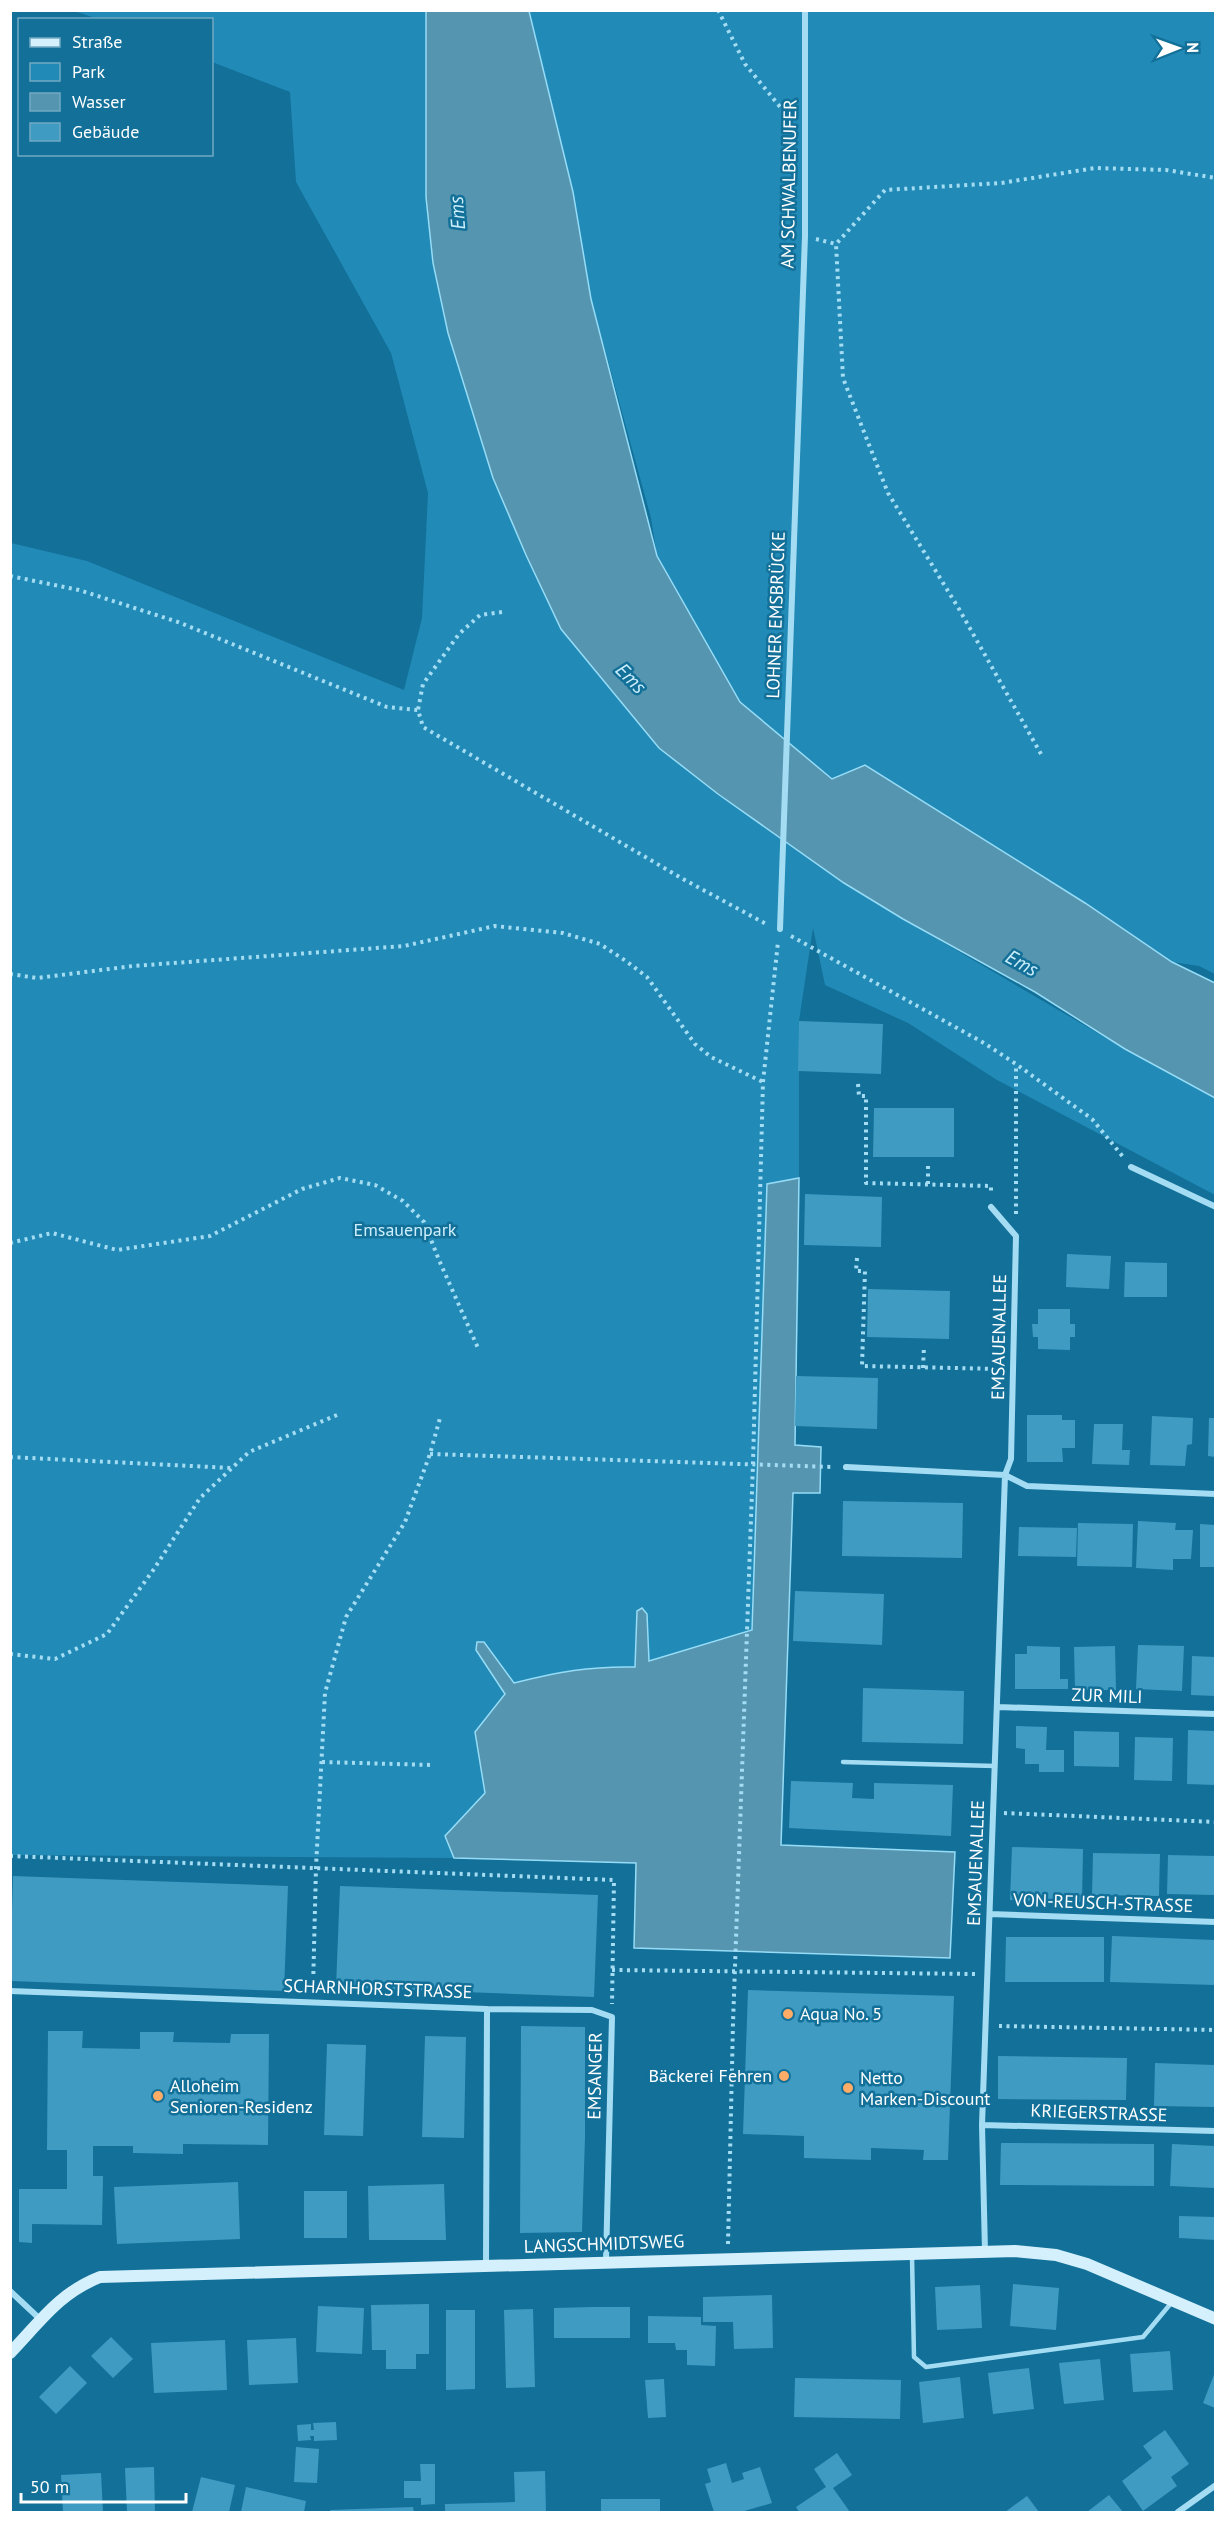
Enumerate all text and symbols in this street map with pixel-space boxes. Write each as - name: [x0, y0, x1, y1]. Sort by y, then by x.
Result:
- legend: [18, 18, 213, 156]
- north arrow: [1148, 18, 1208, 78]
- text: Straße: [72, 30, 123, 53]
- text: N: [1183, 42, 1203, 53]
- text: Park: [72, 60, 105, 83]
- text: Wasser: [72, 90, 126, 113]
- street label: AM SCHWALBENUFER: [776, 99, 801, 269]
- text: Gebäude: [72, 120, 139, 143]
- water label: Ems: [443, 195, 471, 231]
- street label: LOHNER EMSBRÜCKE: [761, 531, 790, 699]
- water label: Ems: [610, 657, 652, 699]
- water label: Ems: [1001, 944, 1043, 982]
- park label: Emsauenpark: [354, 1218, 457, 1241]
- street label: EMSAUENALLEE: [986, 1274, 1011, 1400]
- street label: ZUR MILI: [1071, 1683, 1143, 1708]
- street label: EMSAUENALLEE: [962, 1800, 989, 1926]
- street label: VON-REUSCH-STRASSE: [1012, 1888, 1193, 1917]
- street label: SCHARNHORSTSTRASSE: [283, 1974, 473, 2003]
- place label: Aqua No. 5: [800, 2002, 882, 2025]
- marker: Aqua No. 5: [781, 2007, 795, 2021]
- street label: EMSANGER: [582, 2032, 607, 2120]
- place label: Bäckerei Fehren: [649, 2064, 772, 2087]
- place label: Netto Marken-Discount: [860, 2066, 990, 2110]
- marker: Bäckerei Fehren: [777, 2069, 791, 2083]
- place label: Alloheim Senioren-Residenz: [170, 2074, 313, 2118]
- marker: Netto Marken-Discount: [841, 2081, 855, 2095]
- marker: Alloheim Senioren-Residenz: [151, 2089, 165, 2103]
- street label: KRIEGERSTRASSE: [1030, 2099, 1168, 2126]
- street label: LANGSCHMIDTSWEG: [523, 2229, 685, 2258]
- scale bar: [21, 2466, 186, 2504]
- text: 50 m: [30, 2475, 69, 2498]

